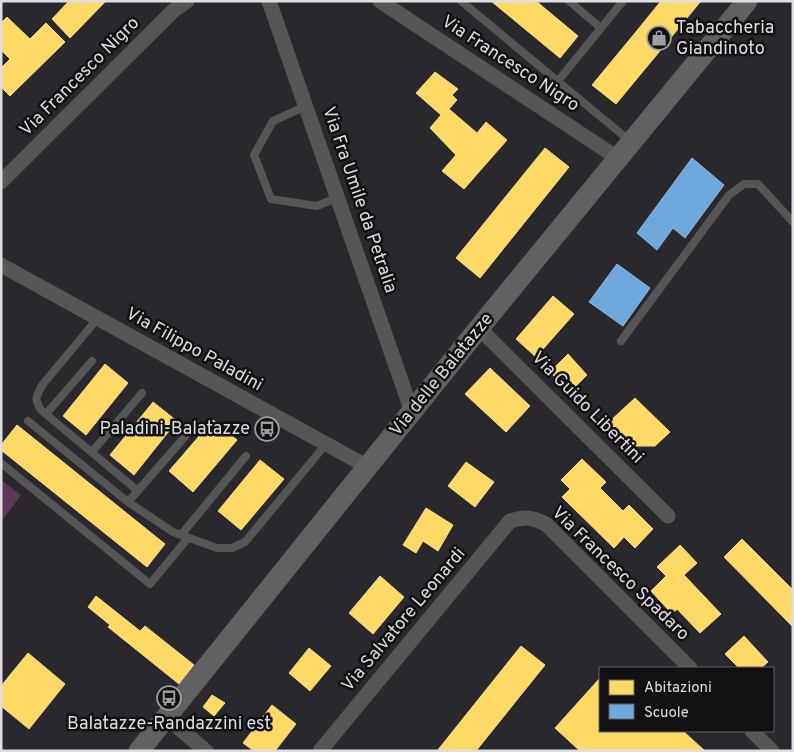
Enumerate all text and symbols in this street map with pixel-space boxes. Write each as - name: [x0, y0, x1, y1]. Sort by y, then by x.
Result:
- street label: Via Francesco Nigro: [437, 11, 583, 117]
- street label: Via Francesco Nigro: [15, 12, 145, 142]
- place label: Tabaccheria Giandinoto: [676, 17, 774, 61]
- shop icon: Tabaccheria Giandinoto: [646, 25, 672, 51]
- street label: Via Fra Umile da Petralia: [316, 104, 402, 296]
- street label: Via Filippo Paladini: [121, 303, 267, 397]
- street label: Via delle Balatazze: [385, 309, 499, 441]
- street label: Via Guido Libertini: [526, 347, 648, 469]
- bus stop icon: Paladini-Balatazze: [254, 416, 280, 442]
- place label: Paladini-Balatazze: [100, 418, 250, 441]
- street label: Via Francesco Spadaro: [546, 502, 694, 646]
- street label: Via Salvatore Leonardi: [337, 543, 471, 697]
- legend: [599, 667, 774, 732]
- text: Abitazioni: [644, 679, 712, 698]
- bus stop icon: Balatazze-Randazzini est: [156, 685, 182, 711]
- text: Scuole: [644, 704, 689, 723]
- place label: Balatazze-Randazzini est: [67, 713, 271, 736]

